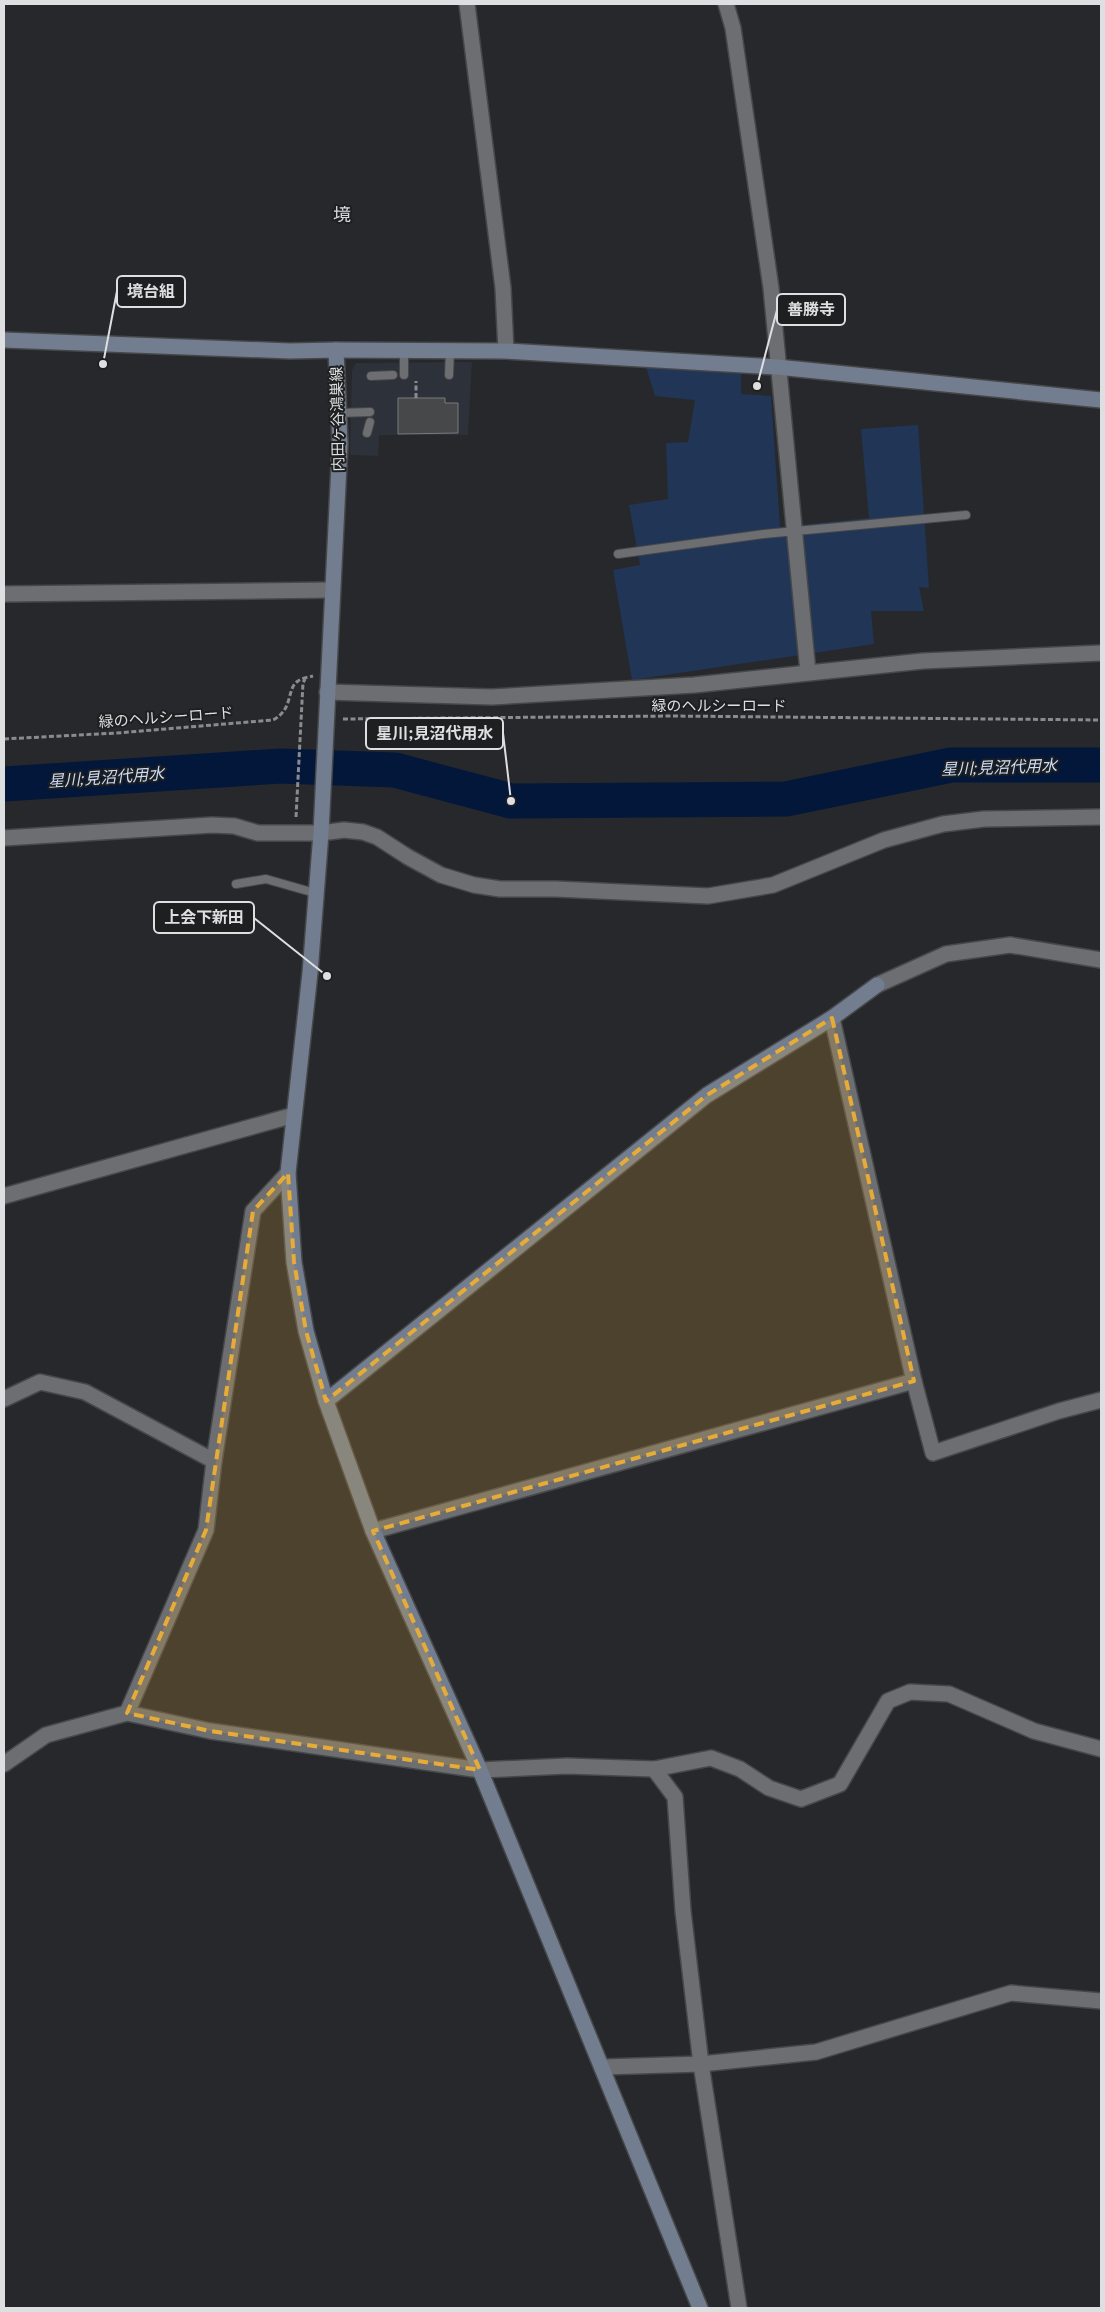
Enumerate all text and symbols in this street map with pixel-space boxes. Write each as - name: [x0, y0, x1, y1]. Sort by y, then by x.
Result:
- district label: 境: [333, 203, 351, 226]
- callout: 境台組: [117, 276, 185, 307]
- text: 境台組: [127, 281, 175, 301]
- callout: 善勝寺: [777, 294, 845, 325]
- text: 善勝寺: [787, 299, 835, 319]
- street label: 内田ヶ谷鴻巣線: [327, 366, 347, 472]
- street label: 緑のヘルシーロード: [651, 696, 787, 715]
- street label: 緑のヘルシーロード: [98, 703, 234, 731]
- callout: 星川;見沼代用水: [366, 718, 503, 749]
- text: 星川;見沼代用水: [377, 723, 493, 743]
- water label: 星川;見沼代用水: [941, 755, 1059, 779]
- water label: 星川;見沼代用水: [47, 763, 167, 791]
- callout: 上会下新田: [154, 902, 254, 933]
- text: 上会下新田: [164, 907, 244, 927]

